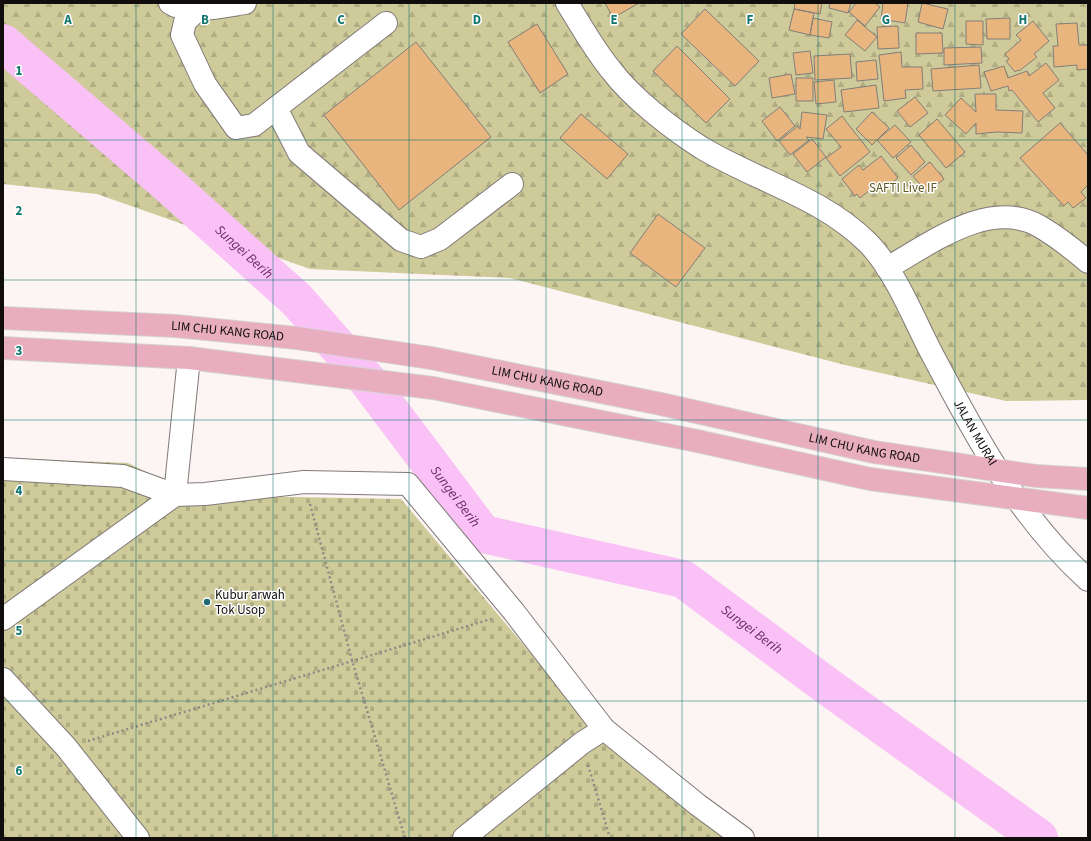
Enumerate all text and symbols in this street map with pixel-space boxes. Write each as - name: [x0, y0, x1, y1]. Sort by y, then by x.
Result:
- text: A: [63, 11, 72, 29]
- text: B: [201, 11, 209, 29]
- text: C: [337, 11, 345, 29]
- text: D: [473, 11, 481, 29]
- text: E: [610, 11, 618, 29]
- text: F: [747, 11, 754, 29]
- text: G: [882, 11, 890, 29]
- text: H: [1019, 11, 1027, 29]
- text: 1: [16, 62, 23, 80]
- park label: SAFTI Live IF: [869, 179, 937, 197]
- text: 2: [16, 202, 23, 220]
- water label: Sungei Berih: [210, 221, 277, 284]
- street label: LIM CHU KANG ROAD: [171, 317, 285, 346]
- text: 3: [16, 342, 23, 360]
- street label: LIM CHU KANG ROAD: [490, 361, 605, 401]
- street label: JALAN MURAI: [949, 396, 1001, 469]
- street label: LIM CHU KANG ROAD: [807, 429, 921, 468]
- water label: Sungei Berih: [425, 462, 485, 532]
- text: 4: [16, 482, 23, 500]
- place label: Kubur arwah Tok Usop: [215, 586, 285, 619]
- marker: Kubur arwah Tok Usop: [202, 597, 212, 607]
- water label: Sungei Berih: [717, 600, 786, 659]
- text: 5: [16, 622, 23, 640]
- text: 6: [16, 762, 23, 780]

